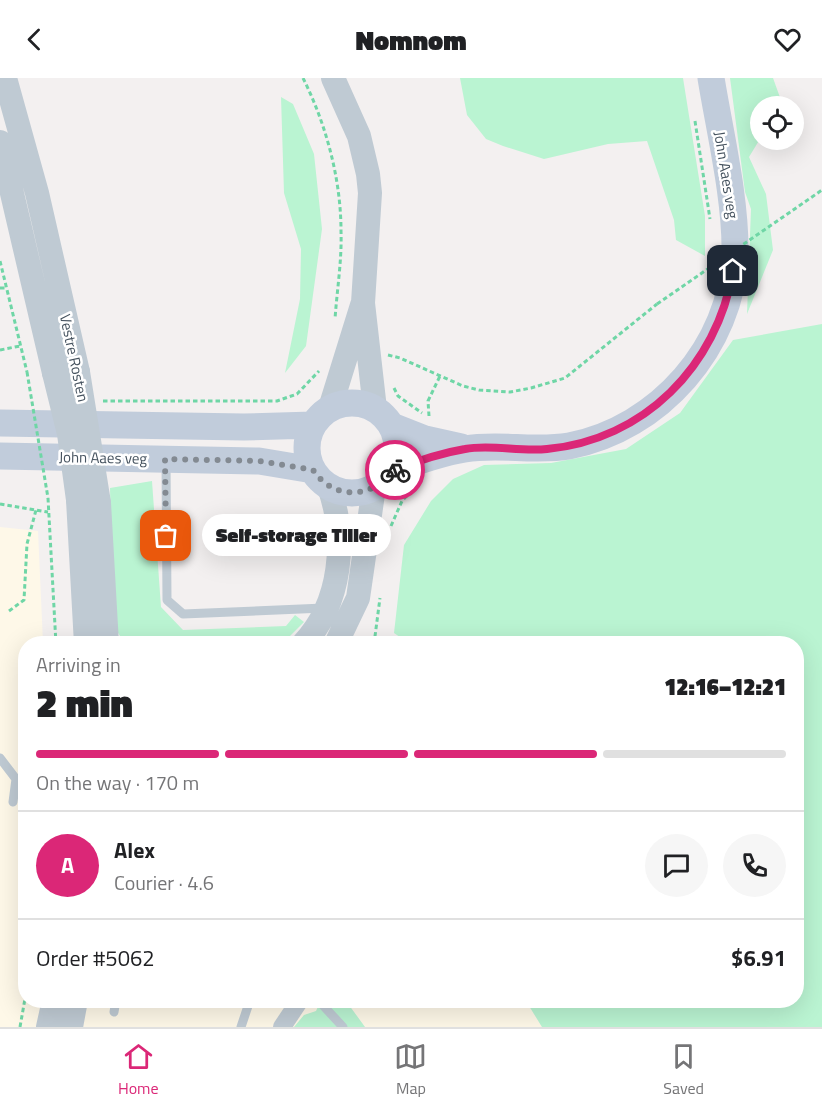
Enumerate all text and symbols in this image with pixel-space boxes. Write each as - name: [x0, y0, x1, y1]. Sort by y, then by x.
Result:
- text: Nomnom: [355, 19, 467, 60]
- icon: back: [18, 23, 51, 56]
- icon: heart: [771, 23, 804, 56]
- map controls: [750, 96, 804, 150]
- button: locate: [750, 96, 804, 150]
- street label: John Aaes veg: [708, 130, 745, 221]
- pin: [707, 245, 758, 296]
- icon: home: [716, 254, 749, 287]
- street label: Vestre Rosten: [54, 312, 95, 404]
- courier: [365, 440, 425, 500]
- street label: John Aaes veg: [59, 445, 148, 470]
- icon: bike: [379, 454, 412, 487]
- pin: [140, 510, 191, 561]
- callout: Self-storage Tiller: [202, 515, 391, 557]
- icon: bag: [149, 519, 182, 552]
- text: Self-storage Tiller: [216, 519, 377, 550]
- text: Arriving in: [36, 649, 121, 680]
- text: 12:16–12:21: [664, 670, 786, 704]
- text: 2 min: [36, 673, 133, 732]
- text: On the way · 170 m: [36, 767, 199, 798]
- text: Alex: [114, 833, 155, 867]
- button: chat: [645, 834, 708, 897]
- button: phone: [723, 834, 786, 897]
- text: A: [61, 848, 74, 882]
- text: Courier · 4.6: [114, 867, 214, 898]
- text: Order #5062: [36, 941, 155, 975]
- text: $6.91: [731, 941, 786, 975]
- tab: Home: [118, 1040, 159, 1100]
- tab: Map: [394, 1040, 427, 1100]
- tab: Saved: [663, 1040, 704, 1100]

